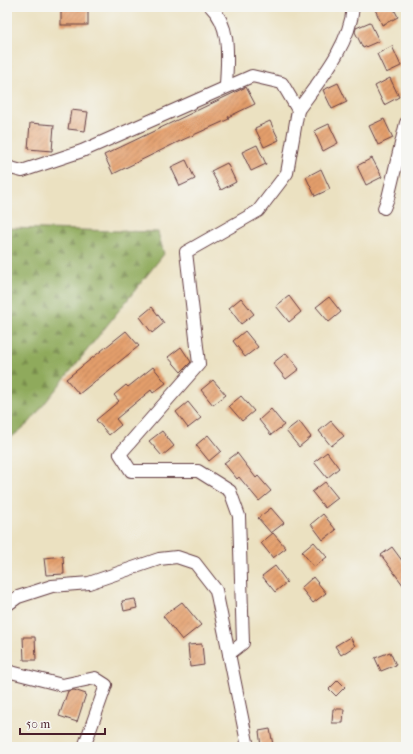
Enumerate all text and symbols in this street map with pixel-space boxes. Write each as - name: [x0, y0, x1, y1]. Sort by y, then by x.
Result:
- scale bar: [20, 710, 105, 736]
- text: 50 m: [26, 717, 50, 731]

